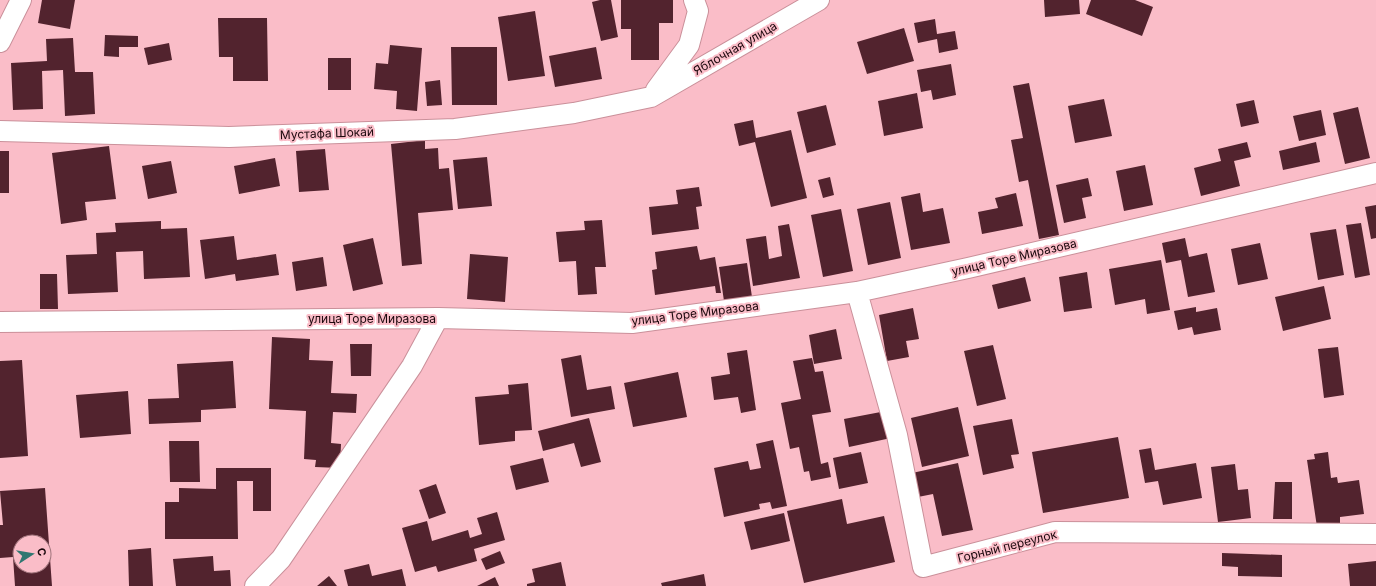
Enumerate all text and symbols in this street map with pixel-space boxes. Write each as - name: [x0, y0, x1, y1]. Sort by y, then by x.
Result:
- street label: Яблочная улица: [691, 18, 779, 78]
- street label: Мустафа Шокай: [280, 124, 374, 142]
- street label: улица Торе Миразова: [950, 235, 1078, 279]
- street label: улица Торе Миразова: [631, 298, 759, 328]
- street label: улица Торе Миразова: [308, 311, 436, 326]
- street label: Горный переулок: [956, 526, 1059, 566]
- north arrow: [12, 534, 52, 574]
- text: С: [34, 546, 49, 557]

